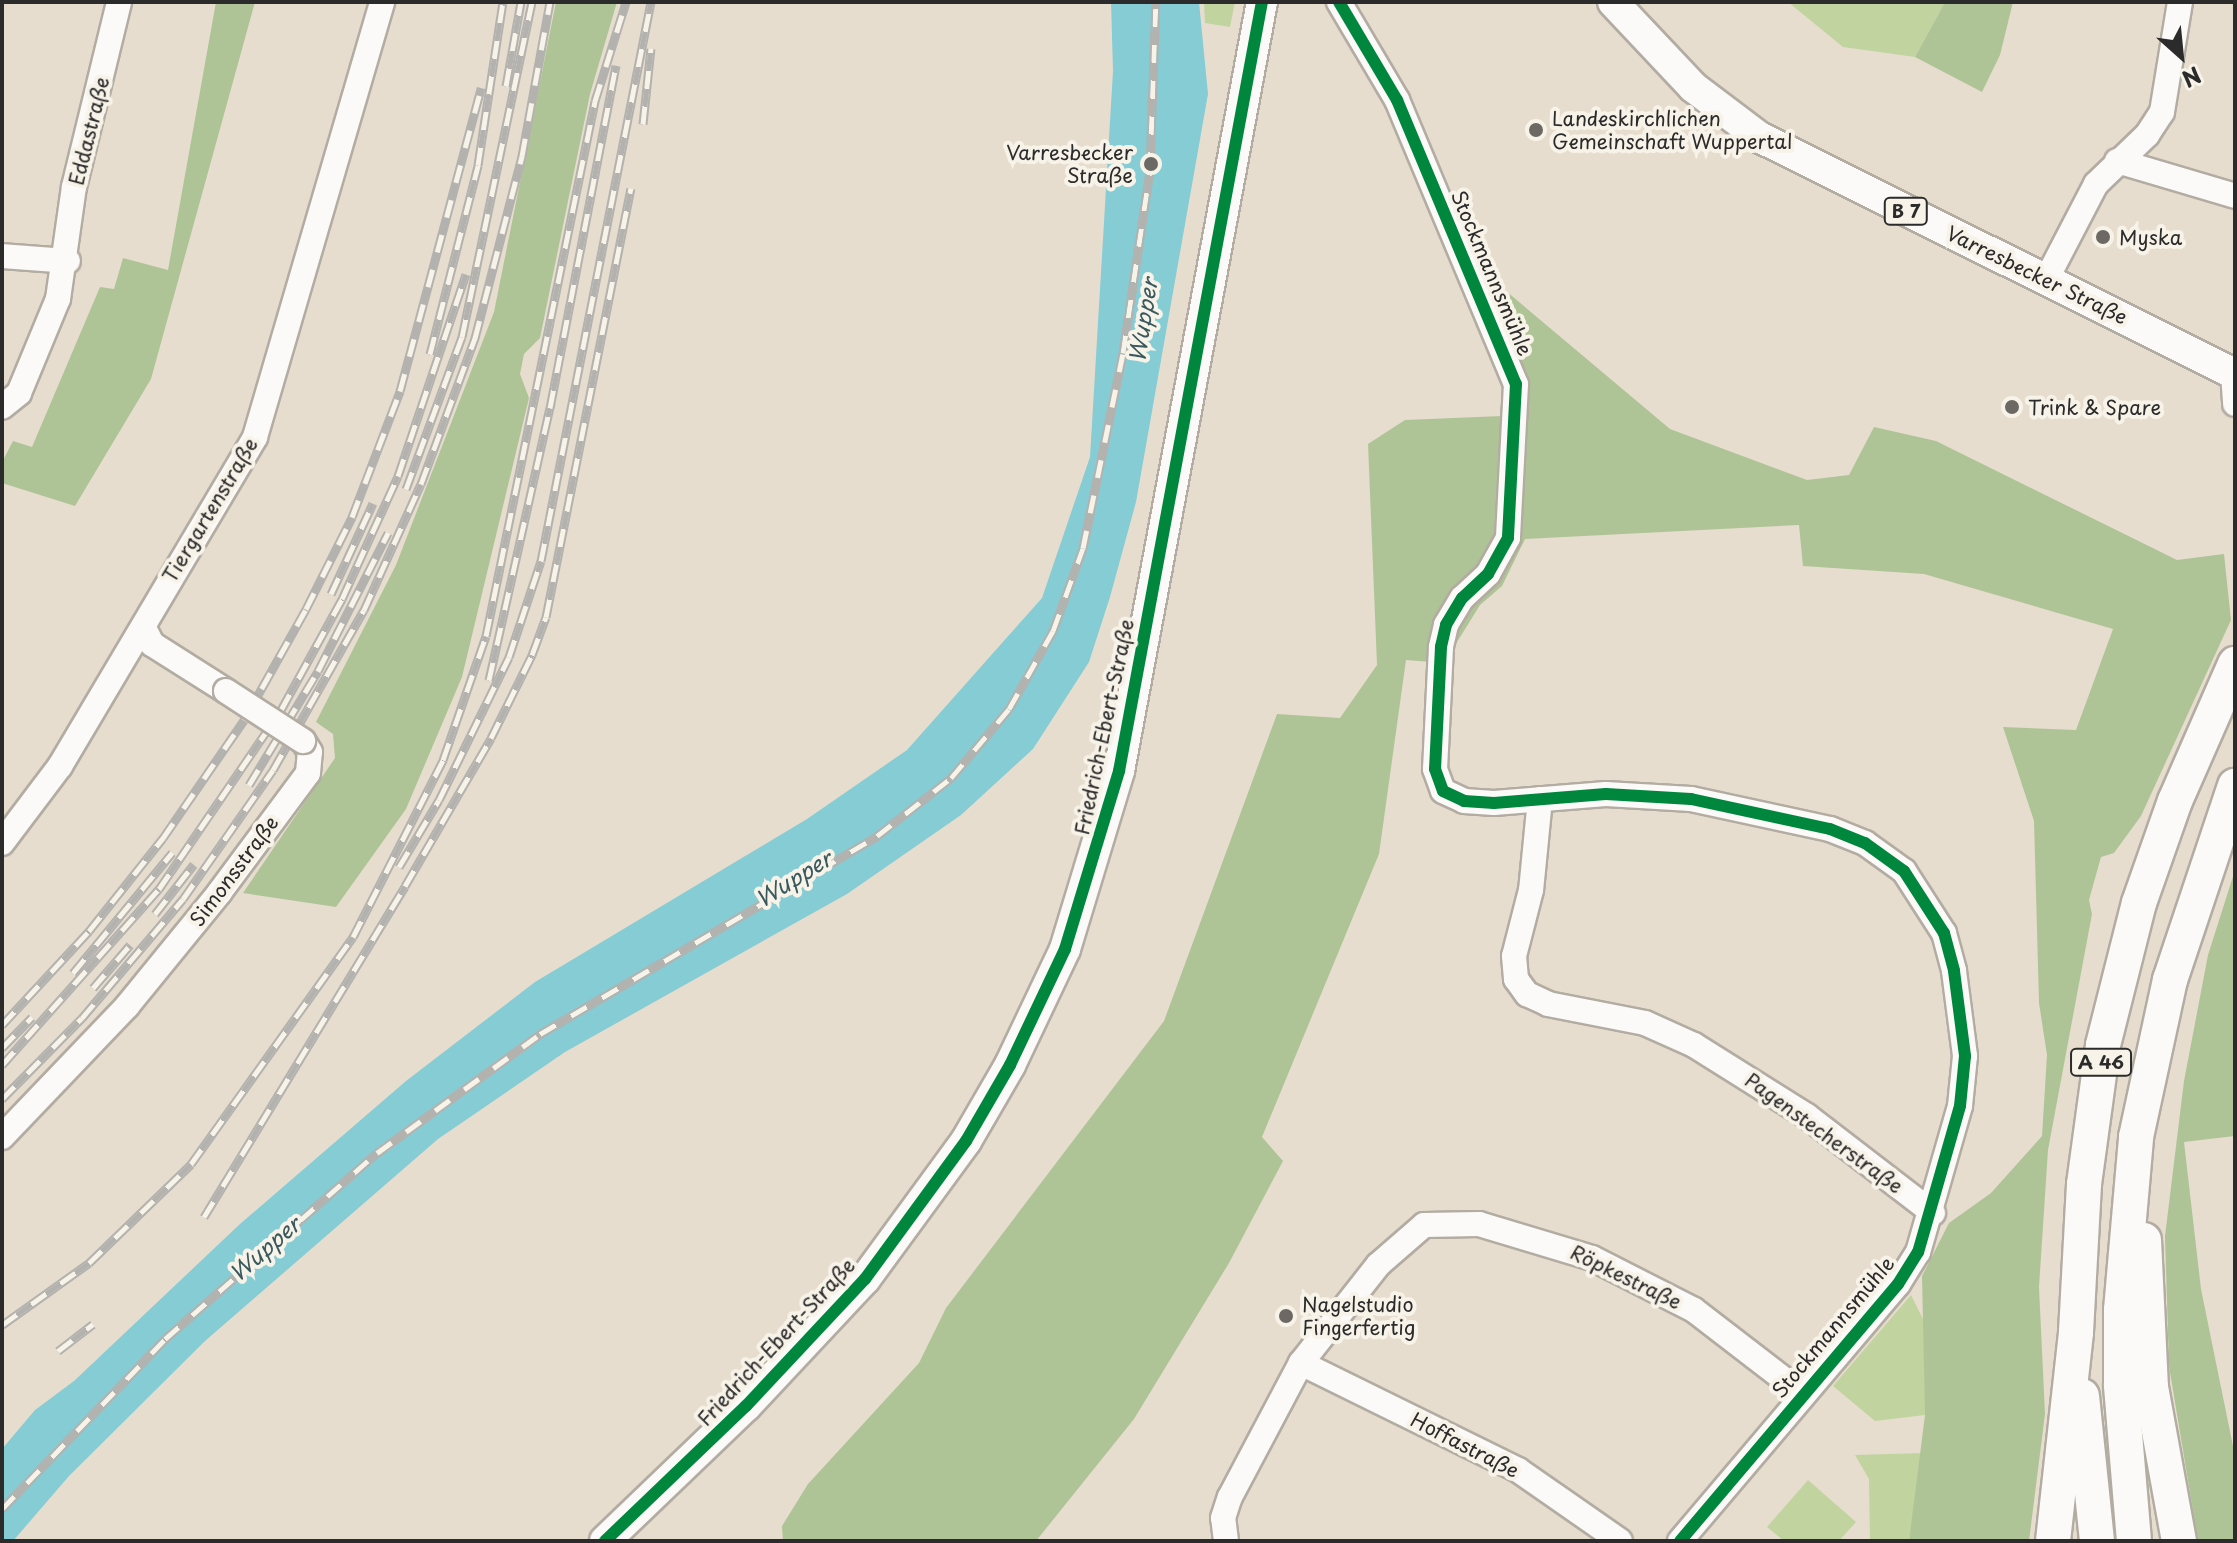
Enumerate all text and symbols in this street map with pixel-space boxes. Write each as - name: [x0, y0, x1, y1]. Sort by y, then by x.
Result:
- north arrow: [2141, 16, 2221, 96]
- text: N: [2177, 59, 2207, 96]
- street label: Eddastraße: [64, 74, 114, 188]
- place label: Landeskirchlichen Gemeinschaft Wuppertal: [1552, 106, 1794, 153]
- marker: Landeskirchlichen Gemeinschaft Wuppertal: [1527, 121, 1545, 139]
- place label: Varresbecker Straße: [1006, 140, 1133, 187]
- marker: Varresbecker Straße: [1140, 153, 1162, 175]
- street label: Stockmannsmühle: [1446, 187, 1538, 359]
- road number: B 7: [1882, 197, 1930, 225]
- street label: Varresbecker Straße: [1942, 221, 2132, 329]
- place label: Myska: [2119, 225, 2182, 249]
- marker: Myska: [2094, 228, 2112, 246]
- water label: Wupper: [1122, 276, 1162, 364]
- place label: Trink & Spare: [2028, 395, 2162, 419]
- marker: Trink & Spare: [2003, 398, 2021, 416]
- street label: Tiergartenstraße: [157, 433, 263, 587]
- street label: Friedrich-Ebert-Straße: [1069, 617, 1139, 837]
- street label: Simonsstraße: [185, 811, 283, 931]
- water label: Wupper: [750, 844, 836, 912]
- road number: A 46: [2069, 1048, 2133, 1076]
- street label: Pagenstecherstraße: [1740, 1068, 1908, 1198]
- water label: Wupper: [223, 1210, 305, 1286]
- street label: Röpkestraße: [1567, 1240, 1685, 1314]
- street label: Stockmannsmühle: [1767, 1251, 1899, 1403]
- street label: Friedrich-Ebert-Straße: [692, 1253, 860, 1431]
- place label: Nagelstudio Fingerfertig: [1302, 1292, 1415, 1339]
- marker: Nagelstudio Fingerfertig: [1277, 1307, 1295, 1325]
- street label: Hoffastraße: [1407, 1407, 1523, 1483]

